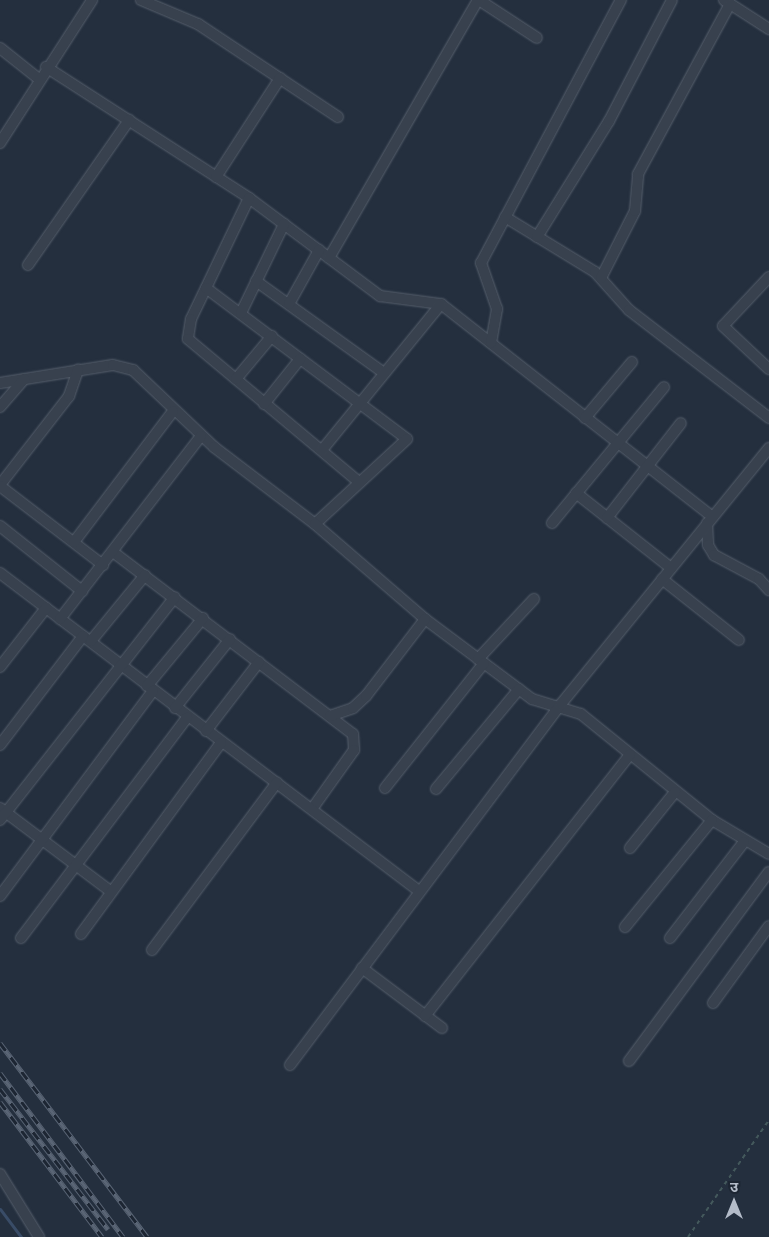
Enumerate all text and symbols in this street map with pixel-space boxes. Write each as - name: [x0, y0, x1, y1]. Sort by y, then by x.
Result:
- north arrow: [709, 1177, 759, 1227]
- text: उ: [730, 1177, 738, 1197]

